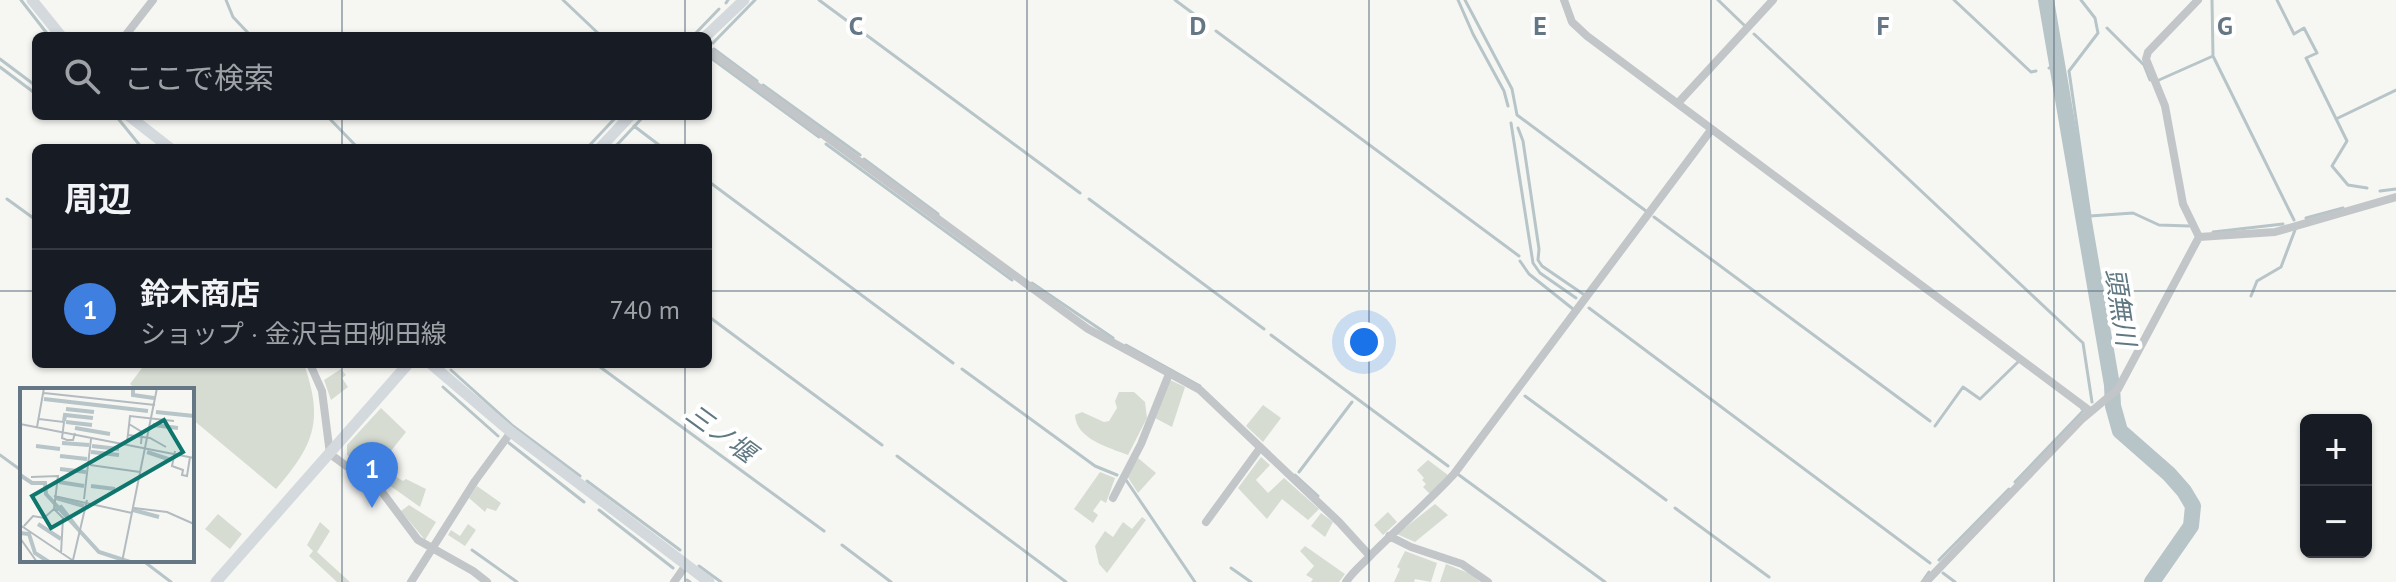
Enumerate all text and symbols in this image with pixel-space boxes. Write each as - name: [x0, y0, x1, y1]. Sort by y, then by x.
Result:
- text: C: [849, 9, 863, 42]
- text: D: [1190, 9, 1206, 42]
- text: E: [1533, 9, 1547, 42]
- text: F: [1876, 9, 1890, 42]
- text: G: [2217, 9, 2233, 42]
- search box: [32, 32, 712, 120]
- icon: search: [60, 54, 104, 98]
- text: ここで検索: [124, 58, 274, 97]
- text: 周辺: [64, 176, 132, 220]
- water label: 頭無川: [2099, 266, 2144, 351]
- text: 鈴木商店: [140, 273, 260, 312]
- text: 1: [83, 293, 97, 326]
- text: 740 m: [609, 293, 680, 326]
- text: ショップ · 金沢吉田柳田線: [140, 317, 447, 350]
- your location: [1344, 322, 1384, 362]
- inset map: [20, 388, 194, 562]
- water label: 三ノ堰: [680, 397, 765, 472]
- map controls: [2300, 414, 2372, 558]
- button: +: [2300, 414, 2372, 486]
- pin: 1: [346, 442, 398, 508]
- button: −: [2300, 486, 2372, 558]

